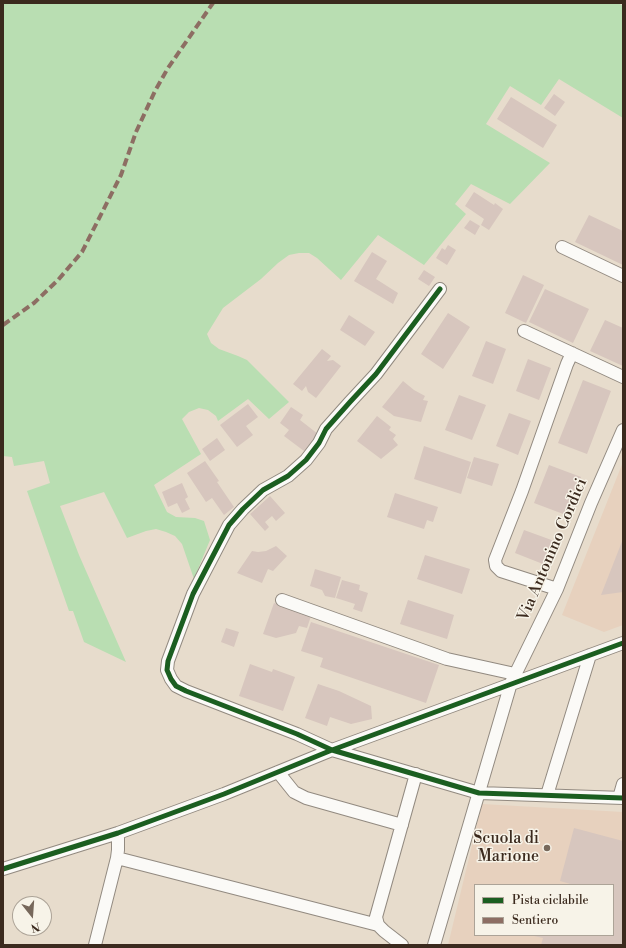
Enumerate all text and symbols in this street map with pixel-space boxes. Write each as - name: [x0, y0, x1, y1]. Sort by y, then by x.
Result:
- street label: Via Antonino Cordici: [514, 476, 592, 624]
- place label: Scuola di Marione: [473, 829, 539, 867]
- marker: Scuola di Marione: [542, 843, 552, 853]
- legend: [474, 884, 614, 936]
- text: Pista ciclabile: [512, 893, 589, 908]
- north arrow: [12, 896, 52, 936]
- text: Sentiero: [512, 913, 558, 928]
- text: N: [29, 919, 41, 934]

